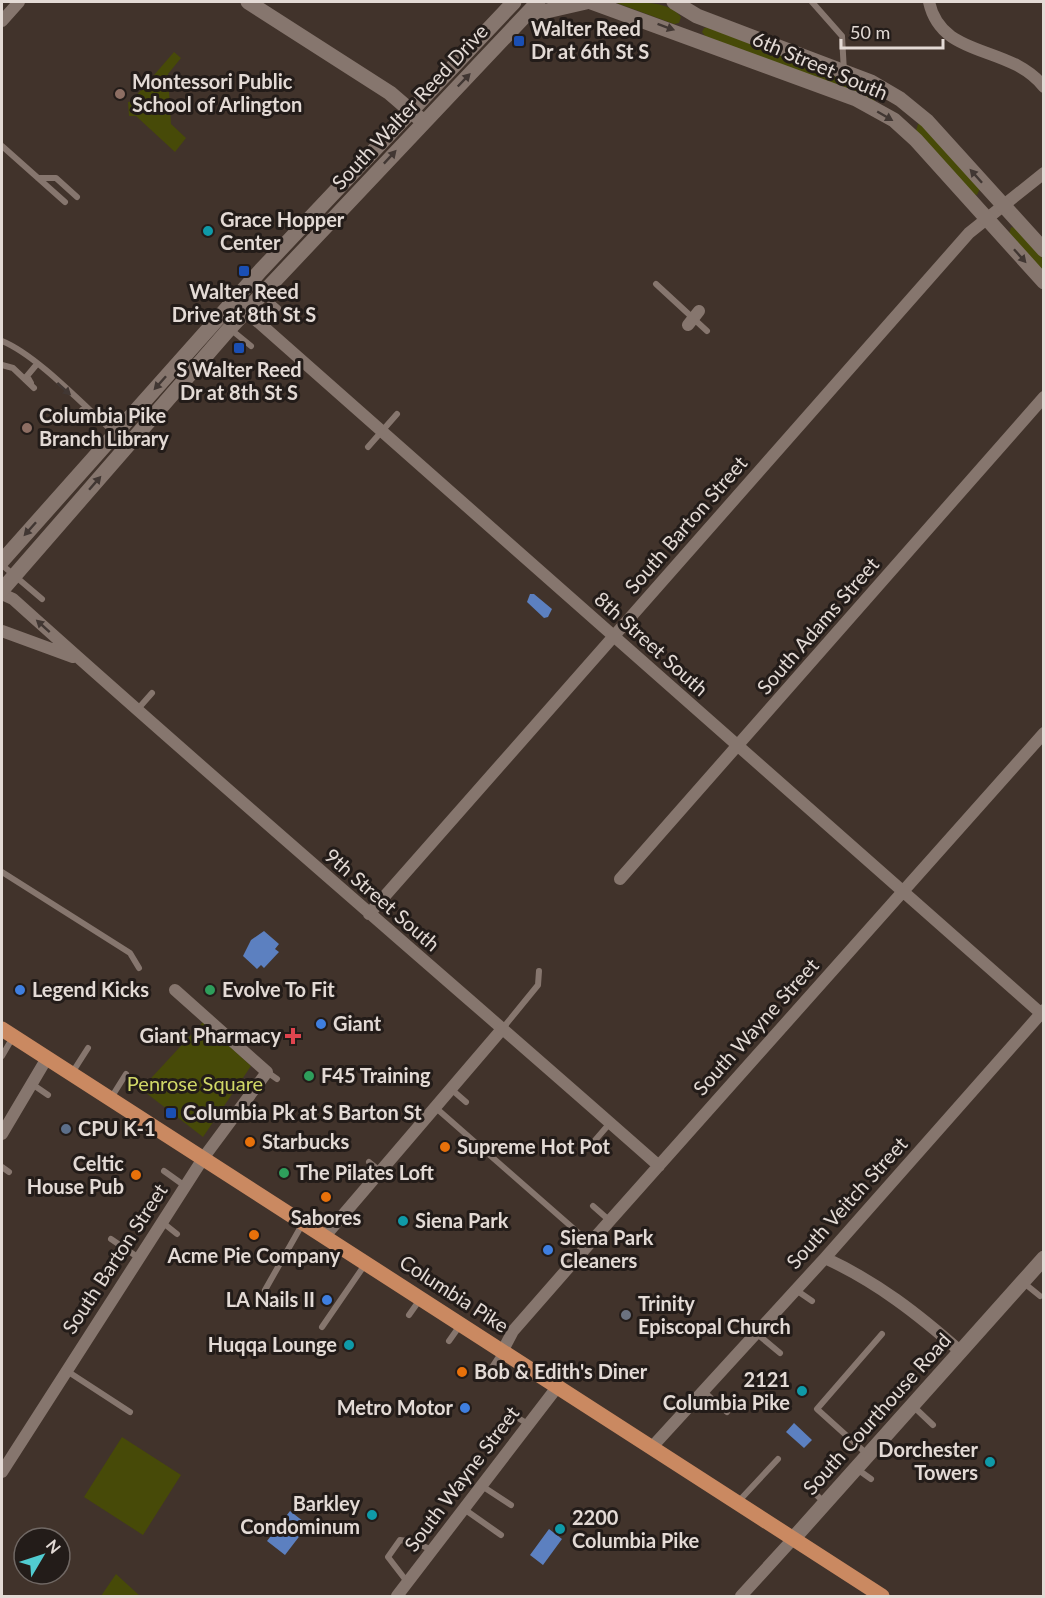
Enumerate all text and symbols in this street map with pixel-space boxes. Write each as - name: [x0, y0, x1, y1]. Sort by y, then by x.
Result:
- scale bar: [841, 12, 943, 50]
- place label: Walter Reed Dr at 6th St S: [531, 16, 649, 63]
- street label: South Walter Reed Drive: [326, 19, 492, 194]
- text: 50 m: [850, 21, 890, 43]
- one-way arrow: [657, 23, 675, 32]
- street label: 6th Street South: [749, 26, 892, 104]
- marker: Walter Reed Dr at 6th St S: [512, 34, 526, 48]
- place label: Montessori Public School of Arlington: [132, 69, 302, 116]
- one-way arrow: [456, 73, 470, 87]
- marker: Montessori Public School of Arlington: [113, 87, 127, 101]
- one-way arrow: [877, 111, 894, 121]
- one-way arrow: [383, 151, 397, 165]
- one-way arrow: [970, 169, 983, 184]
- place label: Grace Hopper Center: [220, 207, 345, 254]
- marker: Grace Hopper Center: [201, 224, 215, 238]
- one-way arrow: [1013, 248, 1026, 263]
- marker: Walter Reed Drive at 8th St S: [237, 264, 251, 278]
- place label: Walter Reed Drive at 8th St S: [172, 279, 316, 326]
- marker: S Walter Reed Dr at 8th St S: [232, 341, 246, 355]
- place label: S Walter Reed Dr at 8th St S: [176, 357, 302, 404]
- one-way arrow: [154, 375, 167, 390]
- one-way arrow: [57, 382, 72, 396]
- place label: Columbia Pike Branch Library: [39, 403, 169, 450]
- marker: Columbia Pike Branch Library: [20, 421, 34, 435]
- street label: South Barton Street: [619, 451, 751, 598]
- one-way arrow: [88, 475, 102, 490]
- one-way arrow: [24, 521, 37, 536]
- street label: South Adams Street: [751, 552, 883, 699]
- street label: 8th Street South: [590, 586, 713, 701]
- one-way arrow: [36, 620, 51, 633]
- street label: 9th Street South: [320, 843, 445, 956]
- street label: South Wayne Street: [688, 953, 823, 1100]
- place label: Legend Kicks: [32, 977, 149, 1001]
- place label: Evolve To Fit: [222, 977, 335, 1001]
- marker: Legend Kicks: [13, 983, 27, 997]
- marker: Evolve To Fit: [203, 983, 217, 997]
- place label: Giant: [333, 1011, 382, 1035]
- marker: Giant: [314, 1017, 328, 1031]
- place label: Giant Pharmacy: [140, 1023, 281, 1047]
- marker: Giant Pharmacy: [286, 1029, 300, 1043]
- place label: F45 Training: [321, 1063, 431, 1087]
- marker: F45 Training: [302, 1069, 316, 1083]
- park label: Penrose Square: [127, 1071, 263, 1095]
- place label: Columbia Pk at S Barton St: [183, 1100, 422, 1124]
- marker: Columbia Pk at S Barton St: [164, 1106, 178, 1120]
- place label: CPU K-1: [78, 1116, 156, 1140]
- marker: CPU K-1: [59, 1122, 73, 1136]
- place label: Starbucks: [262, 1129, 350, 1153]
- street label: South Veitch Street: [781, 1131, 912, 1273]
- place label: Supreme Hot Pot: [457, 1134, 610, 1158]
- marker: Starbucks: [243, 1135, 257, 1149]
- marker: Supreme Hot Pot: [438, 1140, 452, 1154]
- place label: Celtic House Pub: [27, 1151, 124, 1198]
- place label: The Pilates Loft: [296, 1160, 435, 1184]
- marker: The Pilates Loft: [277, 1166, 291, 1180]
- marker: Celtic House Pub: [129, 1168, 143, 1182]
- street label: South Barton Street: [57, 1179, 172, 1338]
- marker: Sabores: [319, 1190, 333, 1204]
- place label: Sabores: [291, 1205, 361, 1229]
- place label: Siena Park: [415, 1208, 509, 1232]
- marker: Siena Park: [396, 1214, 410, 1228]
- place label: Siena Park Cleaners: [560, 1225, 654, 1272]
- marker: Acme Pie Company: [247, 1228, 261, 1242]
- place label: Acme Pie Company: [167, 1243, 341, 1267]
- marker: Siena Park Cleaners: [541, 1243, 555, 1257]
- street label: Columbia Pike: [396, 1249, 513, 1337]
- place label: LA Nails II: [226, 1287, 315, 1311]
- place label: Trinity Episcopal Church: [638, 1291, 791, 1338]
- marker: LA Nails II: [320, 1293, 334, 1307]
- marker: Trinity Episcopal Church: [619, 1308, 633, 1322]
- street label: South Courthouse Road: [797, 1328, 955, 1499]
- place label: Huqqa Lounge: [208, 1332, 337, 1356]
- marker: Huqqa Lounge: [342, 1338, 356, 1352]
- place label: Bob & Edith's Diner: [474, 1359, 648, 1383]
- marker: Bob & Edith's Diner: [455, 1365, 469, 1379]
- place label: 2121 Columbia Pike: [663, 1367, 790, 1414]
- marker: 2121 Columbia Pike: [795, 1384, 809, 1398]
- place label: Metro Motor: [337, 1395, 454, 1419]
- street label: South Wayne Street: [399, 1401, 524, 1556]
- marker: Metro Motor: [458, 1401, 472, 1415]
- place label: Dorchester Towers: [878, 1437, 979, 1484]
- marker: Dorchester Towers: [983, 1455, 997, 1469]
- place label: Barkley Condominum: [240, 1491, 360, 1538]
- place label: 2200 Columbia Pike: [572, 1505, 700, 1552]
- marker: Barkley Condominum: [365, 1508, 379, 1522]
- marker: 2200 Columbia Pike: [553, 1522, 567, 1536]
- north arrow: [12, 1526, 72, 1586]
- text: N: [43, 1535, 65, 1557]

